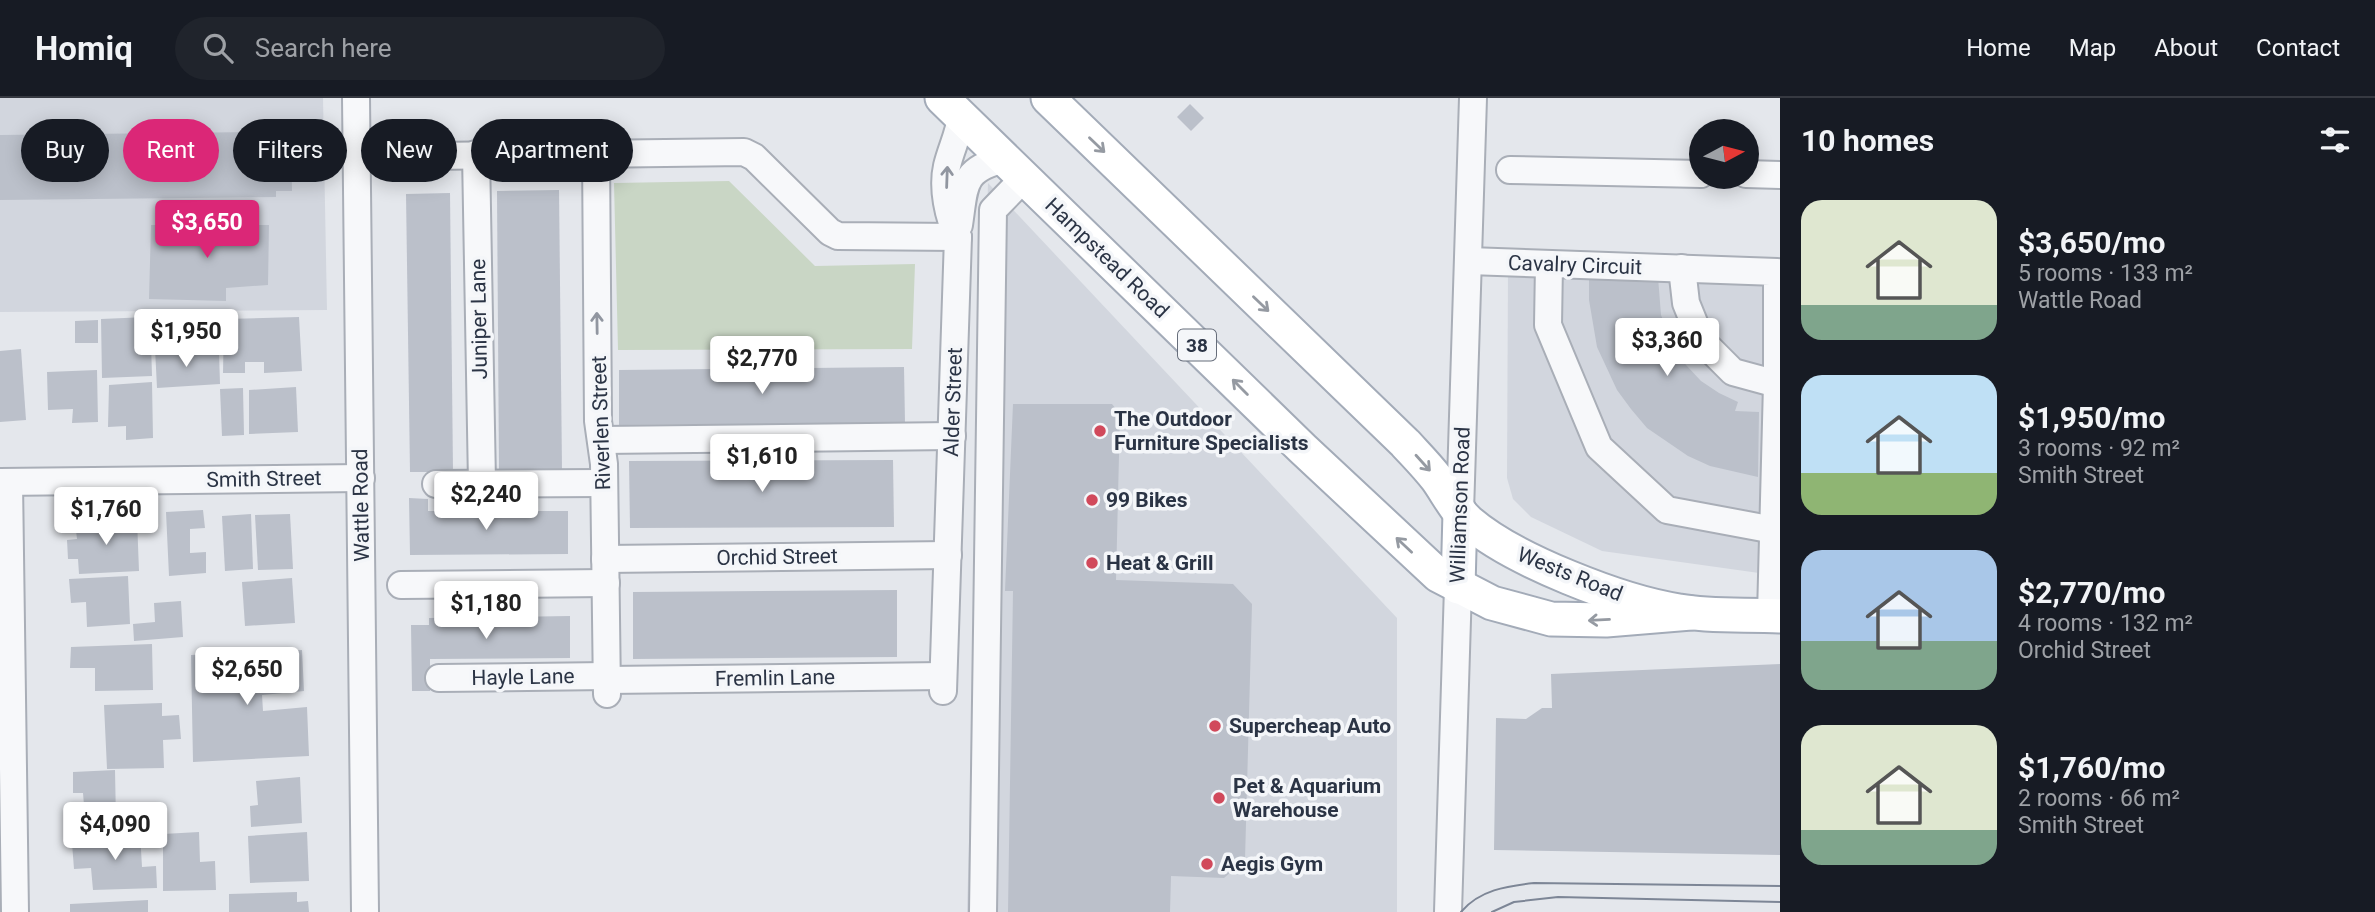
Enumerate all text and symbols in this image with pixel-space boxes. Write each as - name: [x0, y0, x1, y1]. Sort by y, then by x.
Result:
- search box: [175, 17, 665, 80]
- text: Homiq: [35, 29, 133, 68]
- icon: search: [199, 29, 237, 67]
- text: Search here: [255, 33, 392, 63]
- text: Home: [1966, 34, 2031, 62]
- text: Map: [2069, 34, 2116, 62]
- text: About: [2154, 34, 2218, 62]
- text: Contact: [2256, 34, 2340, 62]
- chip: Buy: [21, 119, 109, 182]
- chip: Rent: [123, 119, 219, 182]
- chip: Filters: [233, 119, 347, 182]
- chip: New: [361, 119, 457, 182]
- chip: Apartment: [471, 119, 633, 182]
- north arrow: [1689, 119, 1759, 189]
- map controls: [1689, 119, 1759, 189]
- icon: filters: [2316, 121, 2354, 159]
- text: 10 homes: [1801, 123, 1934, 158]
- one-way arrow: [1088, 137, 1105, 154]
- one-way arrow: [940, 166, 953, 189]
- street label: Hampstead Road: [1040, 193, 1174, 323]
- pin: $3,650: [150, 200, 264, 260]
- text: $3,650: [171, 209, 243, 236]
- text: $3,650/mo: [2018, 225, 2166, 260]
- icon: home: [1857, 228, 1941, 312]
- street label: Cavalry Circuit: [1508, 251, 1643, 279]
- street label: Juniper Lane: [466, 259, 492, 379]
- text: 5 rooms · 133 m²: [2018, 260, 2193, 287]
- text: Wattle Road: [2018, 287, 2142, 314]
- one-way arrow: [1252, 295, 1269, 312]
- pin: $1,950: [129, 310, 243, 369]
- one-way arrow: [590, 312, 604, 335]
- text: $1,950: [150, 318, 222, 345]
- pin: $3,360: [1610, 318, 1724, 378]
- text: $3,360: [1631, 327, 1703, 354]
- road number: 38: [1178, 330, 1216, 360]
- pin: $2,770: [705, 336, 819, 396]
- text: $2,770: [726, 345, 798, 372]
- street label: Alder Street: [939, 347, 967, 457]
- street label: Riverlen Street: [587, 355, 615, 491]
- one-way arrow: [1232, 379, 1249, 396]
- text: $1,950/mo: [2018, 400, 2166, 435]
- icon: home: [1857, 403, 1941, 487]
- place label: The Outdoor Furniture Specialists: [1114, 407, 1309, 455]
- marker: The Outdoor Furniture Specialists: [1092, 423, 1108, 439]
- street label: Williamson Road: [1445, 426, 1475, 584]
- pin: $1,610: [705, 434, 819, 494]
- text: 3 rooms · 92 m²: [2018, 435, 2180, 462]
- text: $1,610: [726, 443, 798, 470]
- street label: Wattle Road: [348, 448, 374, 562]
- one-way arrow: [1415, 454, 1431, 472]
- text: Smith Street: [2018, 462, 2144, 489]
- street label: Smith Street: [206, 466, 322, 492]
- pin: $2,240: [429, 472, 543, 532]
- text: $2,240: [450, 481, 522, 508]
- pin: $1,760: [49, 488, 163, 547]
- place label: 99 Bikes: [1106, 488, 1188, 512]
- marker: 99 Bikes: [1084, 492, 1100, 508]
- text: $1,760: [70, 496, 142, 523]
- one-way arrow: [1396, 537, 1413, 554]
- street label: Wests Road: [1514, 542, 1626, 606]
- street label: Orchid Street: [716, 544, 838, 570]
- place label: Heat & Grill: [1106, 551, 1213, 575]
- marker: Heat & Grill: [1084, 555, 1100, 571]
- text: $2,770/mo: [2018, 575, 2166, 610]
- icon: home: [1857, 578, 1941, 662]
- pin: $1,180: [429, 582, 543, 641]
- text: $1,180: [450, 590, 522, 617]
- text: 4 rooms · 132 m²: [2018, 610, 2193, 637]
- one-way arrow: [1588, 614, 1611, 627]
- text: Orchid Street: [2018, 637, 2151, 664]
- pin: $2,650: [190, 648, 304, 707]
- text: $2,650: [211, 656, 283, 683]
- street label: Hayle Lane: [471, 664, 575, 690]
- street label: Fremlin Lane: [715, 665, 835, 691]
- place label: Supercheap Auto: [1229, 714, 1391, 738]
- marker: Supercheap Auto: [1207, 718, 1223, 734]
- text: $1,760/mo: [2018, 750, 2166, 785]
- icon: home: [1857, 753, 1941, 837]
- place label: Pet & Aquarium Warehouse: [1233, 774, 1381, 822]
- text: 2 rooms · 66 m²: [2018, 785, 2180, 812]
- marker: Pet & Aquarium Warehouse: [1211, 790, 1227, 806]
- pin: $4,090: [58, 802, 172, 862]
- text: $4,090: [79, 811, 151, 838]
- text: Smith Street: [2018, 812, 2144, 839]
- place label: Aegis Gym: [1221, 852, 1323, 876]
- marker: Aegis Gym: [1199, 856, 1215, 872]

